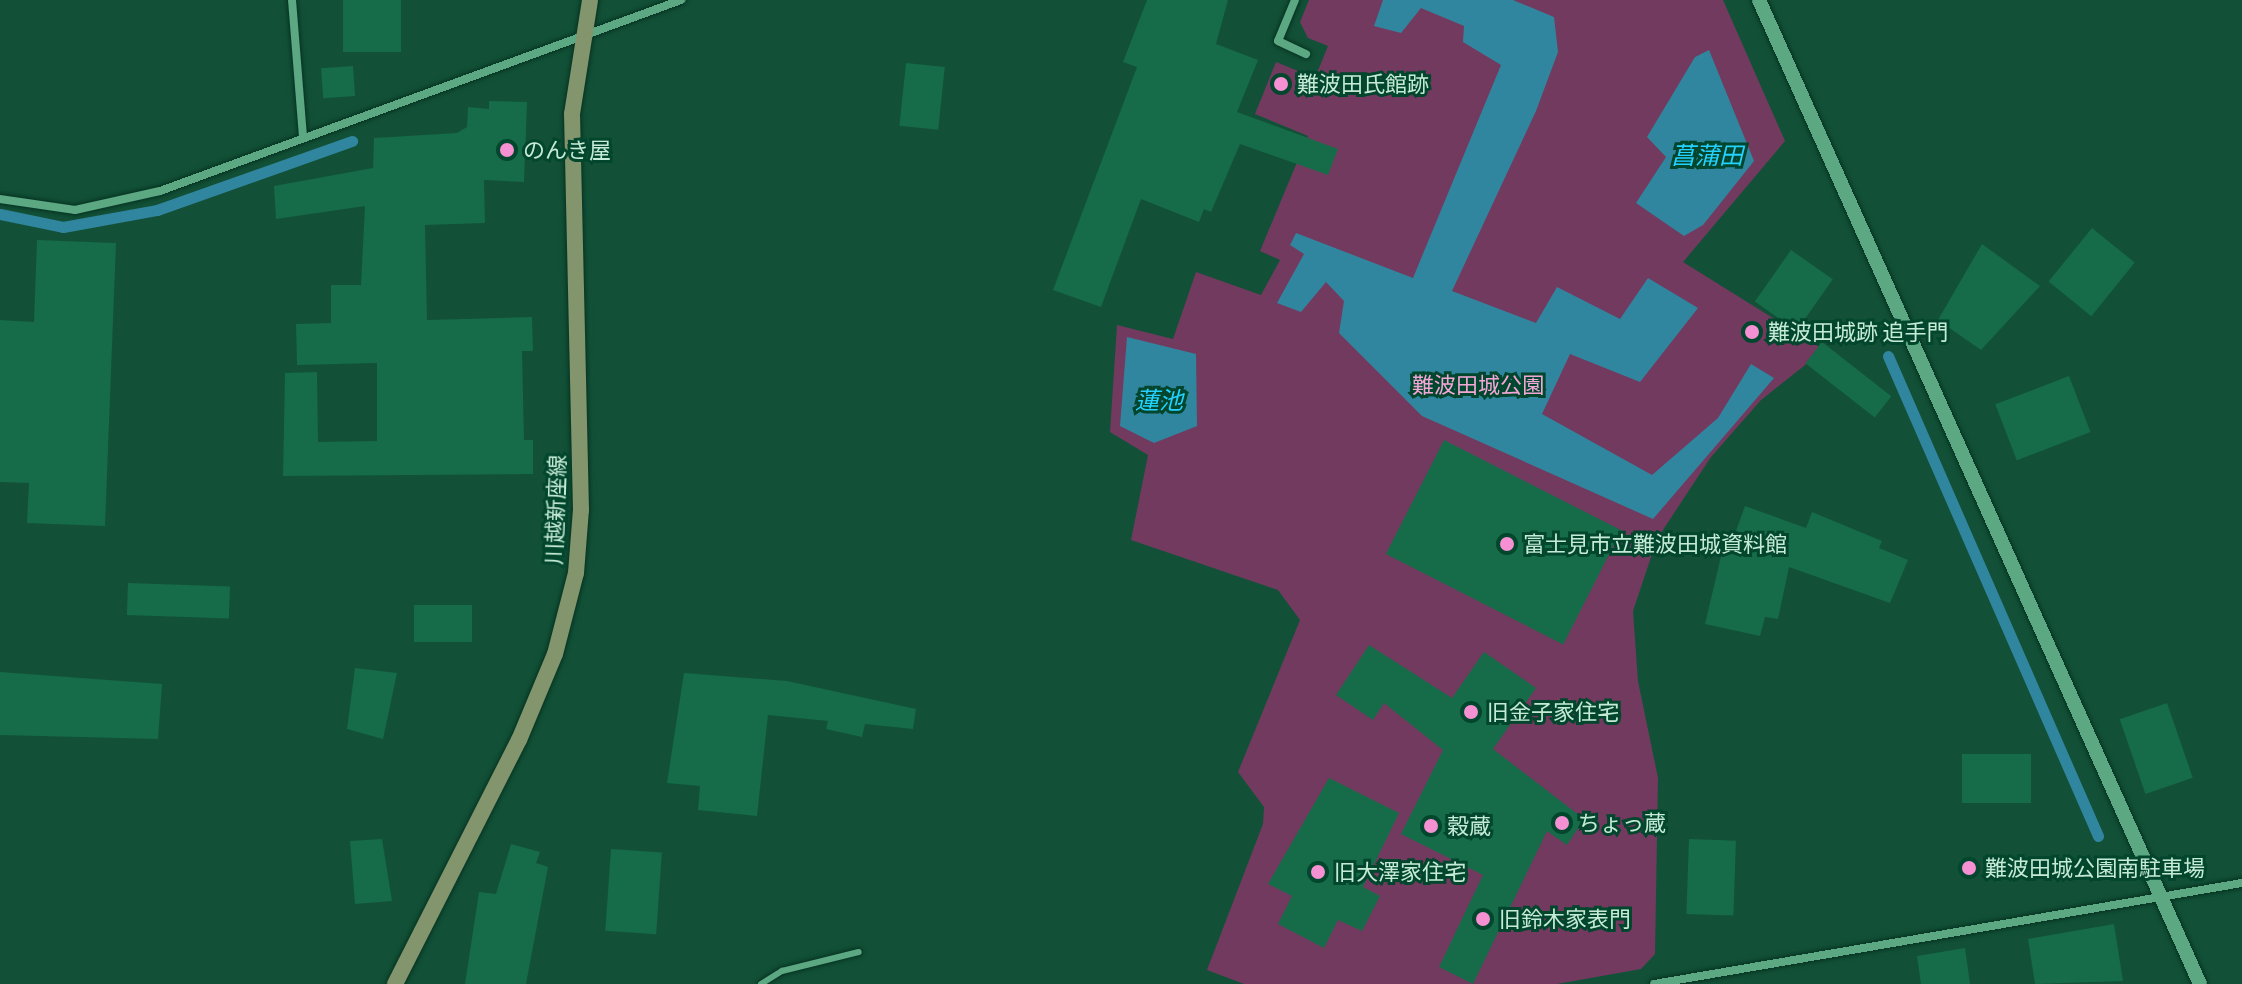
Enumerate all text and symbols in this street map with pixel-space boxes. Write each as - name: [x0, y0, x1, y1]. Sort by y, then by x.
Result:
- place label: 難波田氏館跡: [1297, 71, 1429, 97]
- marker: 難波田氏館跡: [1272, 75, 1290, 93]
- place label: のんき屋: [523, 137, 611, 163]
- marker: のんき屋: [498, 141, 516, 159]
- water label: 菖蒲田: [1671, 141, 1743, 169]
- place label: 難波田城跡 追手門: [1768, 319, 1948, 345]
- marker: 難波田城跡 追手門: [1743, 323, 1761, 341]
- park label: 難波田城公園: [1412, 372, 1544, 398]
- water label: 蓮池: [1135, 386, 1183, 414]
- street label: 川越新座線: [540, 455, 570, 565]
- place label: 富士見市立難波田城資料館: [1523, 531, 1787, 557]
- marker: 富士見市立難波田城資料館: [1498, 535, 1516, 553]
- place label: 旧金子家住宅: [1487, 699, 1619, 725]
- marker: 旧金子家住宅: [1462, 703, 1480, 721]
- place label: ちょっ蔵: [1578, 810, 1666, 836]
- place label: 穀蔵: [1447, 813, 1491, 839]
- marker: ちょっ蔵: [1553, 814, 1571, 832]
- marker: 穀蔵: [1422, 817, 1440, 835]
- place label: 難波田城公園南駐車場: [1985, 855, 2205, 881]
- place label: 旧大澤家住宅: [1334, 859, 1466, 885]
- marker: 難波田城公園南駐車場: [1960, 859, 1978, 877]
- marker: 旧大澤家住宅: [1309, 863, 1327, 881]
- place label: 旧鈴木家表門: [1499, 906, 1631, 932]
- marker: 旧鈴木家表門: [1474, 910, 1492, 928]

